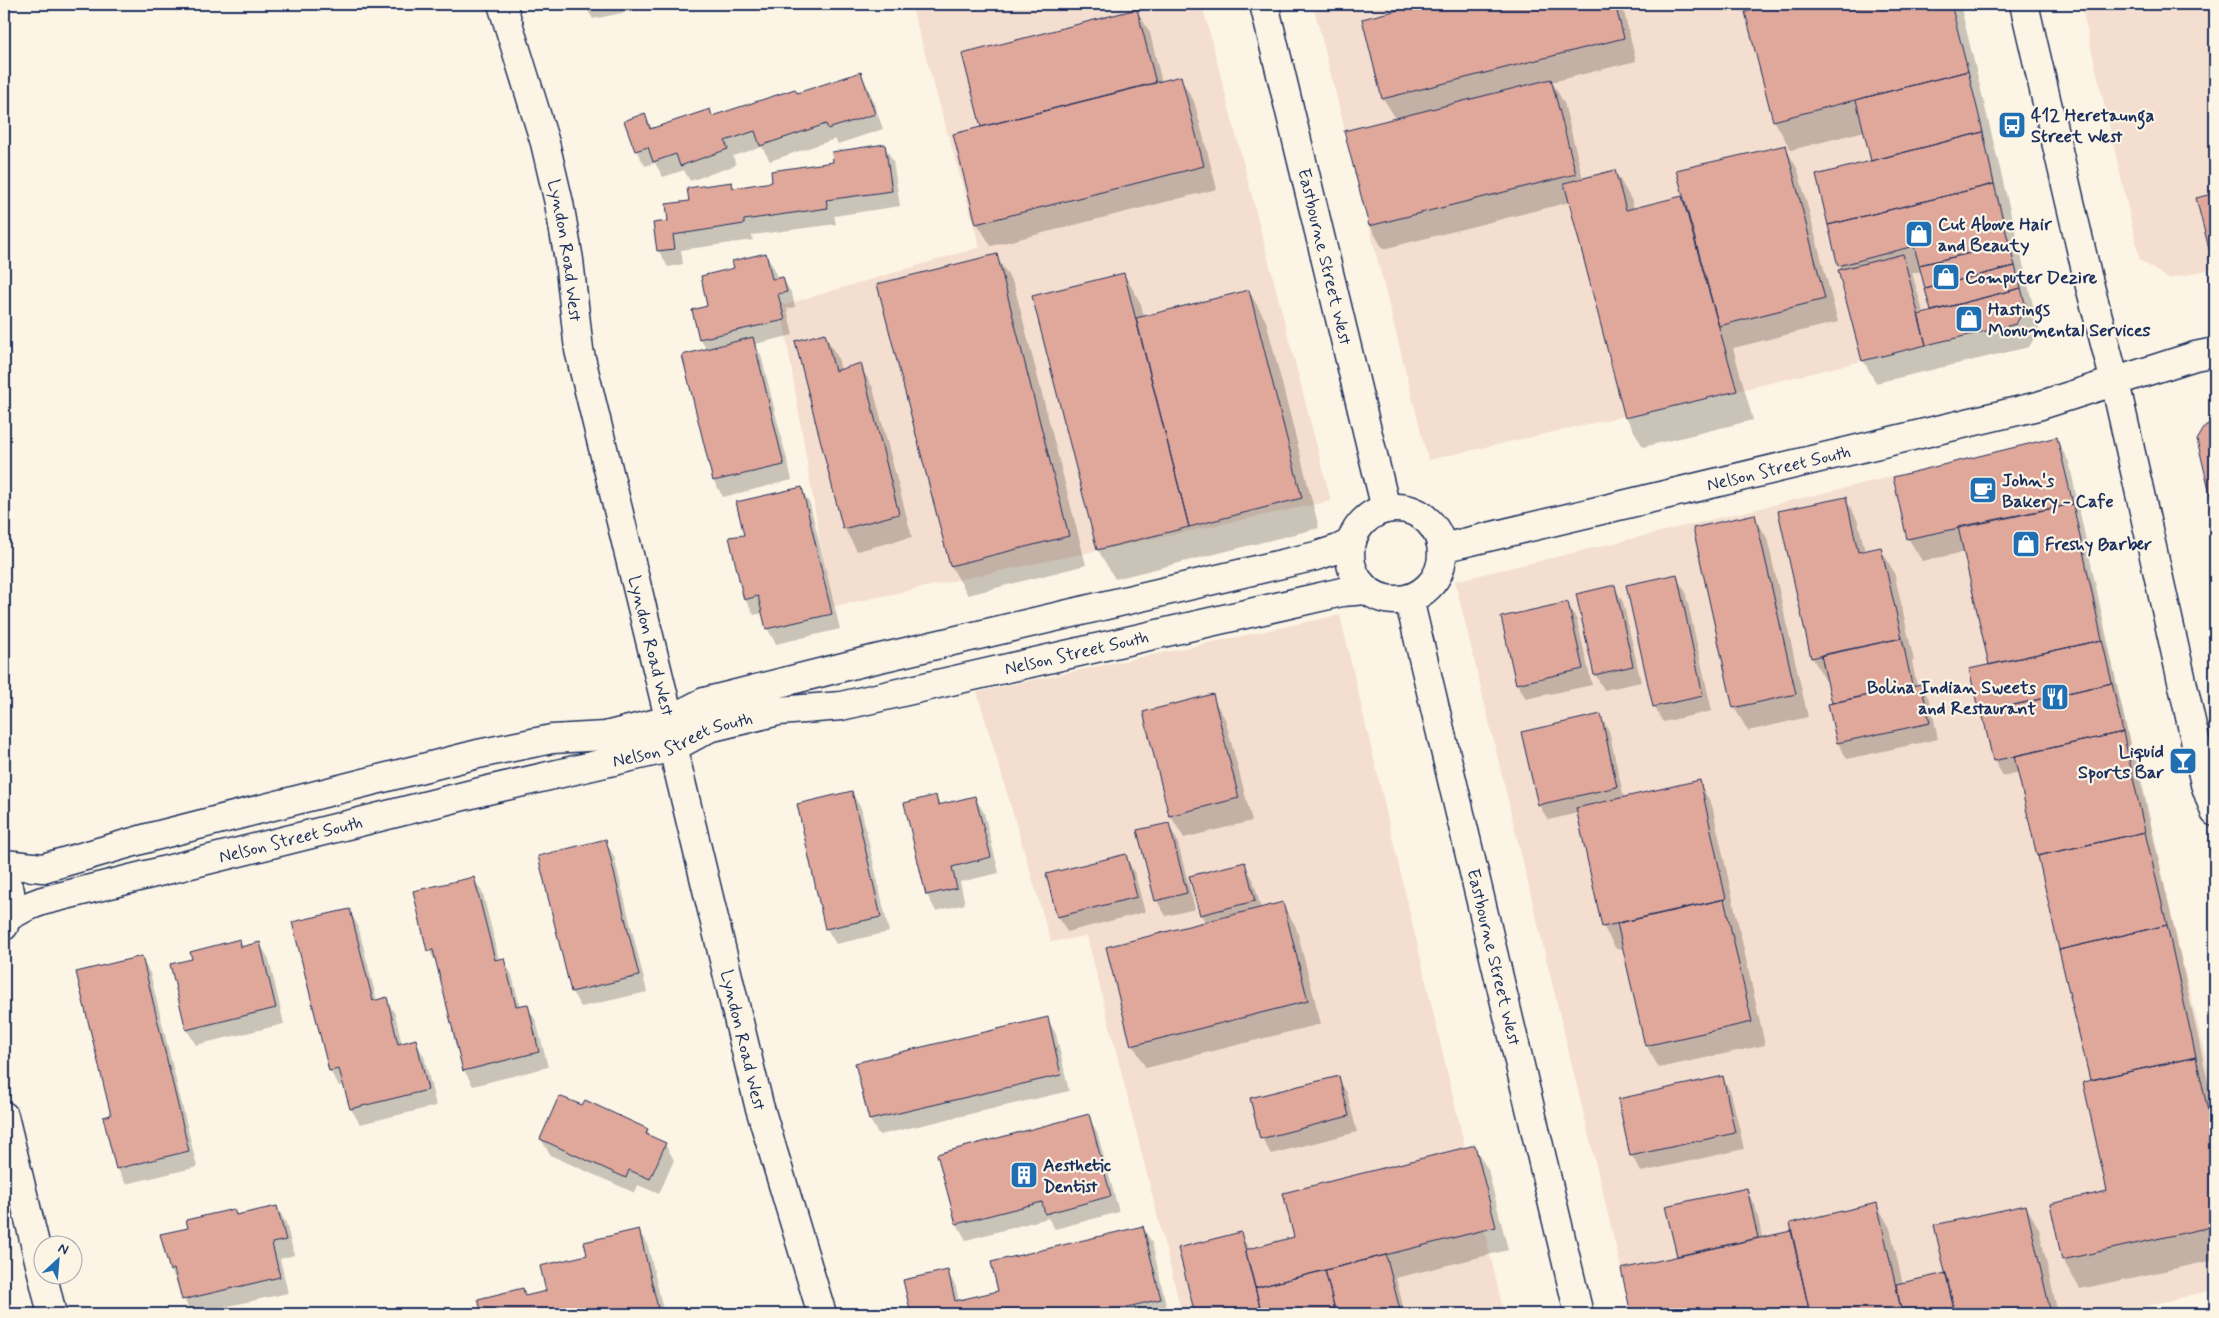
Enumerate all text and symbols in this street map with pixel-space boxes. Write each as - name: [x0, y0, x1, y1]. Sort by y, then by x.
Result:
- place label: 412 Heretaunga Street West: [2031, 104, 2155, 149]
- bus stop icon: 412 Heretaunga Street West: [1997, 110, 2027, 140]
- street label: Eastbourne Street West: [1291, 166, 1357, 348]
- street label: Lyndon Road West: [541, 177, 587, 324]
- place label: Cut Above Hair and Beauty: [1938, 213, 2052, 258]
- shop icon: Cut Above Hair and Beauty: [1904, 219, 1934, 249]
- shop icon: Computer Dezire: [1931, 262, 1961, 292]
- place label: Computer Dezire: [1965, 266, 2098, 290]
- place label: Hastings Monumental Services: [1988, 298, 2151, 343]
- shop icon: Hastings Monumental Services: [1954, 304, 1984, 334]
- street label: Nelson Street South: [1704, 440, 1853, 498]
- place label: John's Bakery - Cafe: [2002, 469, 2114, 514]
- cafe icon: John's Bakery - Cafe: [1968, 475, 1998, 505]
- shop icon: Freshy Barber: [2011, 529, 2041, 559]
- place label: Freshy Barber: [2045, 533, 2152, 557]
- street label: Lyndon Road West: [622, 573, 679, 719]
- street label: Nelson Street South: [1002, 625, 1151, 681]
- place label: Bolina Indian Sweets and Restaurant: [1867, 676, 2037, 721]
- restaurant icon: Bolina Indian Sweets and Restaurant: [2040, 682, 2070, 712]
- street label: Nelson Street South: [610, 707, 755, 774]
- place label: Liquid Sports Bar: [2078, 740, 2164, 785]
- bar icon: Liquid Sports Bar: [2168, 746, 2198, 776]
- street label: Nelson Street South: [216, 811, 365, 870]
- street label: Eastbourne Street West: [1461, 866, 1526, 1049]
- street label: Lyndon Road West: [714, 968, 771, 1114]
- place label: Aesthetic Dentist: [1043, 1154, 1112, 1199]
- building icon: Aesthetic Dentist: [1009, 1160, 1039, 1190]
- north arrow: [32, 1236, 82, 1286]
- text: N: [55, 1239, 71, 1259]

